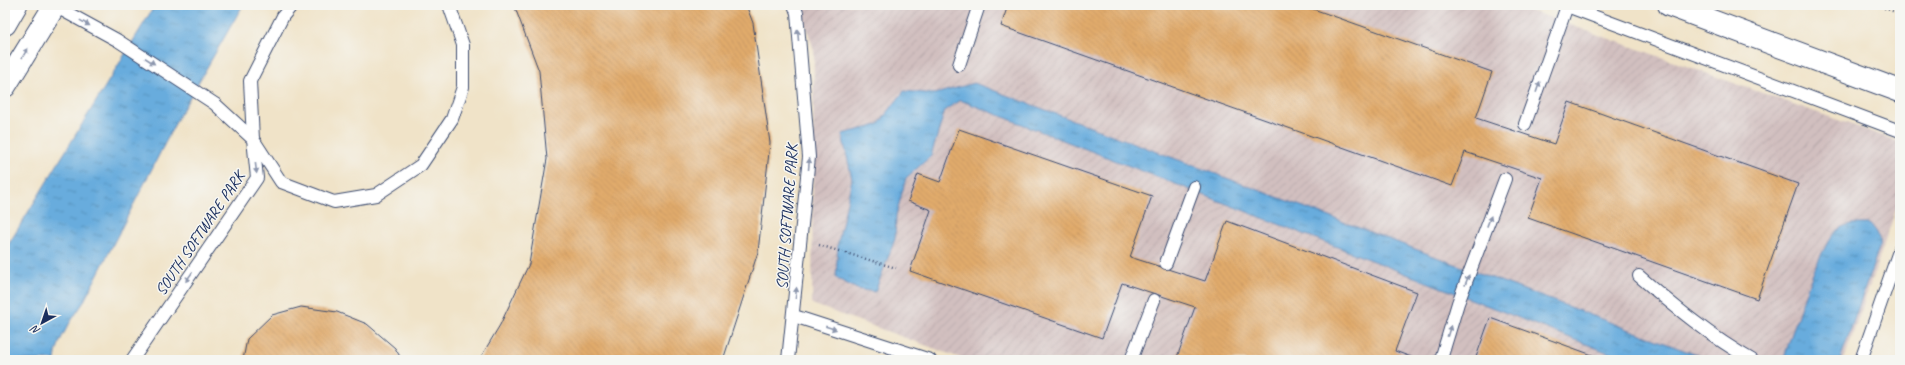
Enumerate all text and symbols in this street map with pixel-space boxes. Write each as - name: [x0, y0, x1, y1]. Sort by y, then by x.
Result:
- one-way arrow: [79, 19, 91, 26]
- one-way arrow: [795, 29, 802, 41]
- one-way arrow: [22, 47, 29, 59]
- one-way arrow: [144, 58, 155, 65]
- one-way arrow: [1535, 81, 1541, 93]
- street label: SOUTH SOFTWARE PARK: [772, 141, 802, 290]
- one-way arrow: [805, 158, 812, 170]
- one-way arrow: [253, 162, 260, 174]
- street label: SOUTH SOFTWARE PARK: [151, 165, 250, 299]
- one-way arrow: [1487, 215, 1493, 227]
- one-way arrow: [185, 272, 193, 282]
- one-way arrow: [1464, 274, 1470, 286]
- one-way arrow: [793, 287, 799, 300]
- north arrow: [22, 303, 62, 343]
- text: N: [27, 322, 43, 338]
- one-way arrow: [825, 325, 837, 331]
- one-way arrow: [1446, 325, 1452, 337]

